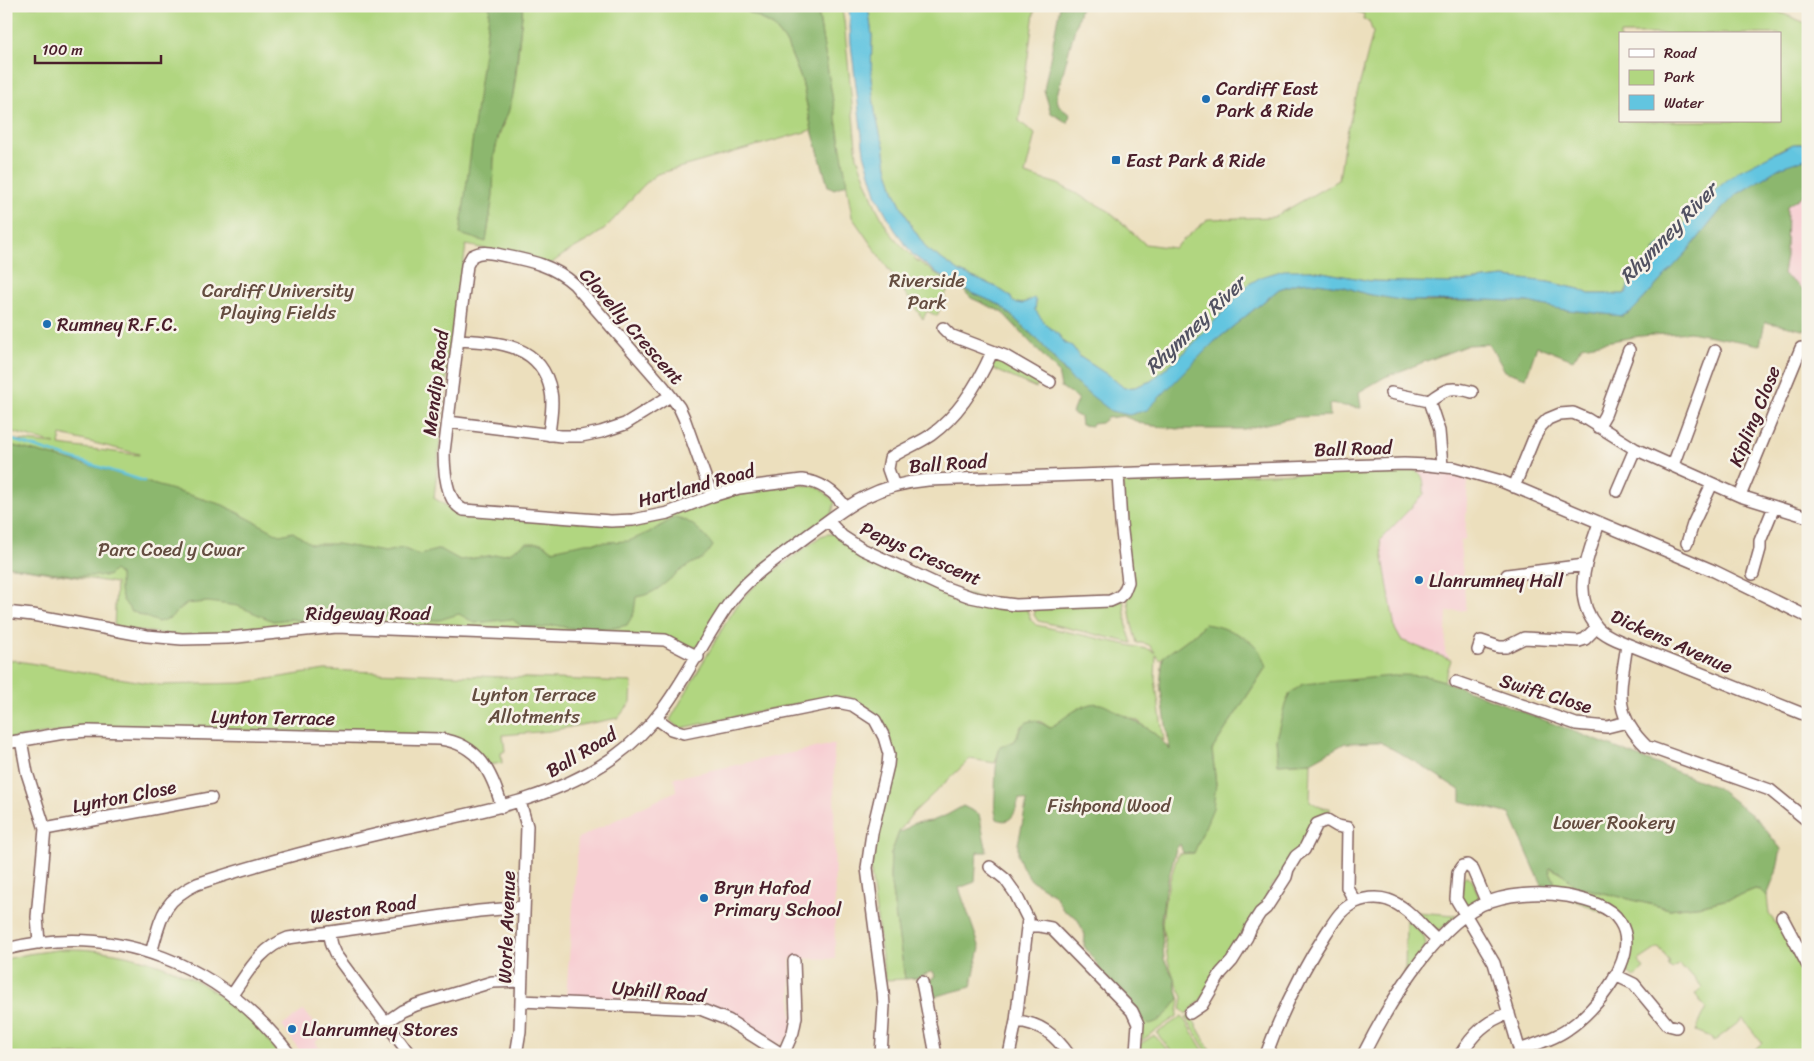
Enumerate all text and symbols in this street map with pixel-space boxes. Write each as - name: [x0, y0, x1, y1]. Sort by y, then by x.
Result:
- scale bar: [35, 32, 161, 64]
- legend: [1619, 32, 1782, 122]
- text: 100 m: [42, 37, 83, 63]
- text: Road: [1664, 40, 1697, 66]
- text: Park: [1664, 64, 1695, 90]
- place label: Cardiff East Park & Ride: [1216, 72, 1318, 127]
- text: Water: [1664, 90, 1704, 116]
- marker: Cardiff East Park & Ride: [1200, 93, 1212, 105]
- place label: East Park & Ride: [1126, 144, 1266, 177]
- marker: East Park & Ride: [1110, 154, 1122, 166]
- water label: Rhymney River: [1611, 172, 1729, 292]
- street label: Clovelly Crescent: [571, 260, 692, 393]
- park label: Riverside Park: [889, 264, 965, 319]
- water label: Rhymney River: [1137, 265, 1257, 383]
- park label: Cardiff University Playing Fields: [202, 274, 354, 329]
- place label: Rumney R.F.C.: [57, 308, 178, 341]
- marker: Rumney R.F.C.: [41, 318, 53, 330]
- street label: Mendip Road: [413, 326, 459, 438]
- street label: Kipling Close: [1719, 360, 1790, 472]
- street label: Ball Road: [1313, 431, 1395, 466]
- street label: Ball Road: [908, 444, 990, 483]
- street label: Hartland Road: [634, 454, 760, 517]
- street label: Pepys Crescent: [855, 512, 987, 595]
- park label: Parc Coed y Cwar: [98, 533, 245, 566]
- place label: Llanrumney Hall: [1429, 564, 1564, 597]
- marker: Llanrumney Hall: [1413, 574, 1425, 586]
- street label: Ridgeway Road: [306, 597, 431, 630]
- street label: Dickens Avenue: [1605, 600, 1738, 683]
- street label: Swift Close: [1496, 664, 1596, 723]
- park label: Lynton Terrace Allotments: [472, 678, 596, 733]
- street label: Lynton Terrace: [211, 700, 336, 735]
- street label: Ball Road: [539, 717, 625, 787]
- street label: Lynton Close: [69, 770, 179, 823]
- park label: Fishpond Wood: [1048, 789, 1172, 822]
- park label: Lower Rookery: [1553, 806, 1675, 839]
- street label: Worle Avenue: [488, 870, 525, 984]
- place label: Bryn Hafod Primary School: [714, 871, 842, 926]
- street label: Weston Road: [308, 885, 420, 933]
- marker: Bryn Hafod Primary School: [698, 892, 710, 904]
- street label: Uphill Road: [611, 971, 708, 1012]
- place label: Llanrumney Stores: [302, 1013, 458, 1046]
- marker: Llanrumney Stores: [286, 1023, 298, 1035]

